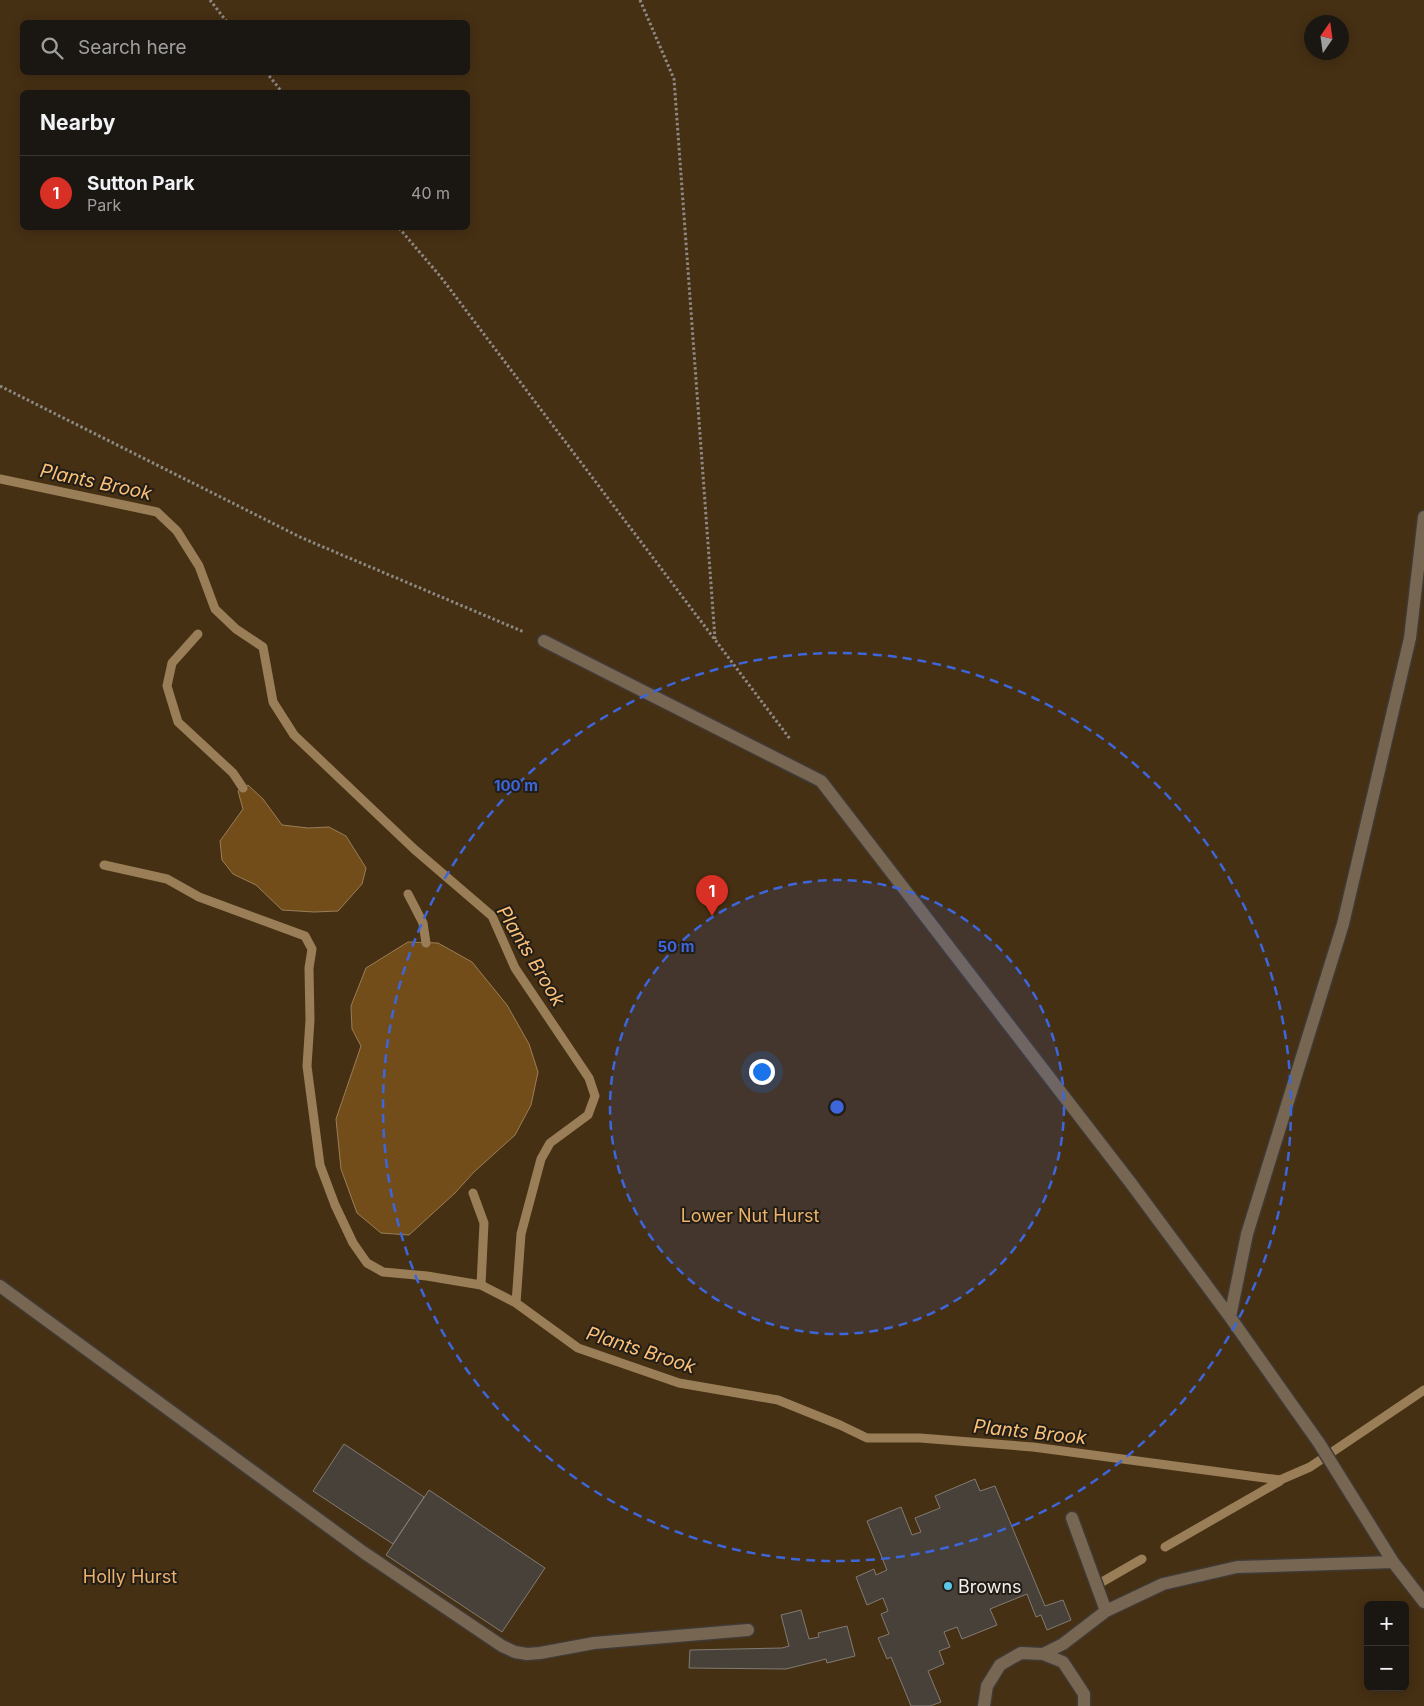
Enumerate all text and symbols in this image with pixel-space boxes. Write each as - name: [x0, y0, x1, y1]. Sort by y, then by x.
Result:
- north arrow: [1304, 15, 1349, 60]
- search box: [20, 20, 470, 75]
- icon: search: [38, 34, 66, 62]
- text: Search here: [78, 36, 187, 59]
- text: Nearby: [40, 110, 115, 135]
- text: Sutton Park: [87, 172, 194, 195]
- text: 1: [53, 183, 59, 203]
- text: 40 m: [411, 183, 450, 203]
- text: Park: [87, 195, 121, 215]
- water label: Plants Brook: [38, 459, 154, 505]
- text: 100 m: [494, 776, 538, 795]
- pin: 1: [696, 875, 728, 916]
- water label: Plants Brook: [492, 901, 570, 1011]
- text: 50 m: [658, 937, 694, 956]
- your location: [749, 1059, 775, 1085]
- centre of rings: [828, 1098, 846, 1116]
- park label: Lower Nut Hurst: [681, 1205, 819, 1226]
- water label: Plants Brook: [583, 1322, 699, 1379]
- water label: Plants Brook: [972, 1415, 1088, 1449]
- park label: Holly Hurst: [83, 1566, 177, 1587]
- place label: Browns: [958, 1576, 1022, 1597]
- marker: Browns: [942, 1580, 954, 1592]
- map controls: [1364, 1601, 1409, 1691]
- button: +: [1364, 1601, 1409, 1646]
- button: −: [1364, 1646, 1409, 1691]

